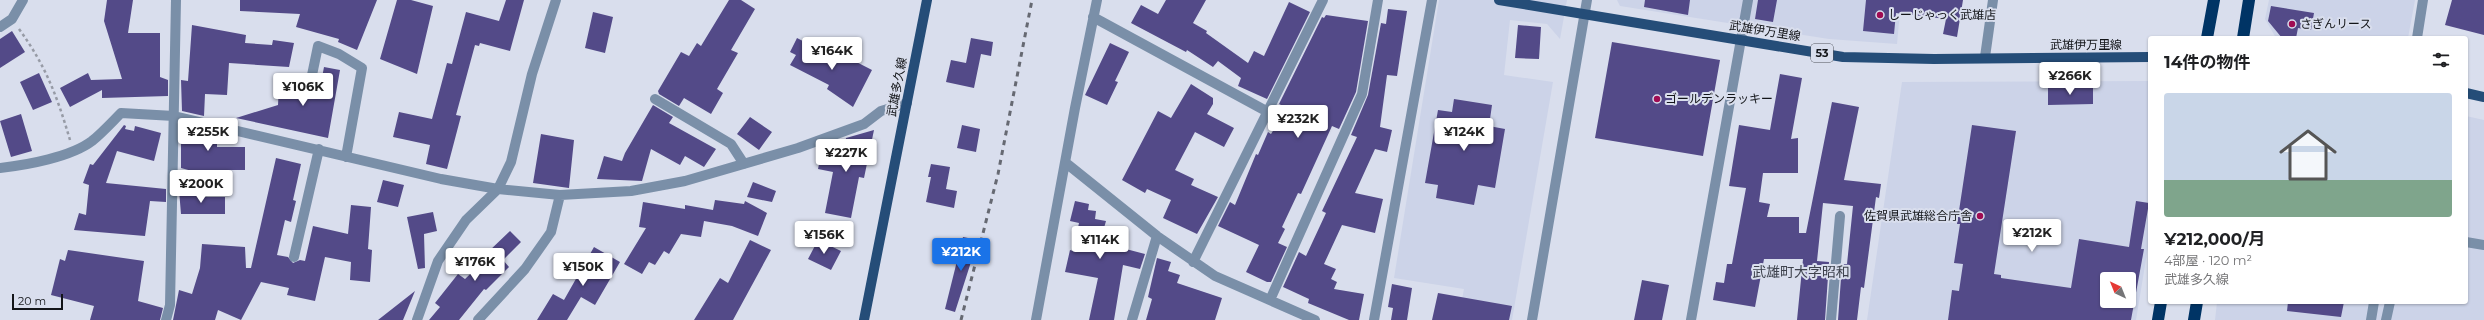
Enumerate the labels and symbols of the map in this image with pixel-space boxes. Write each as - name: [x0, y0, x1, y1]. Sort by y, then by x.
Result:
- place label: しーじゃっく武雄店: [1888, 7, 1996, 22]
- marker: しーじゃっく武雄店: [1875, 10, 1885, 20]
- place label: さぎんリース: [2300, 16, 2371, 31]
- street label: 武雄伊万里線: [1728, 17, 1802, 44]
- marker: さぎんリース: [2287, 19, 2297, 29]
- pin: ¥164K: [804, 37, 860, 71]
- street label: 武雄伊万里線: [2050, 37, 2122, 52]
- road number: 53: [1811, 44, 1833, 62]
- street label: 武雄多久線: [883, 56, 910, 118]
- pin: ¥266K: [2042, 62, 2098, 96]
- pin: ¥106K: [275, 73, 331, 107]
- place label: ゴールデンラッキー: [1665, 91, 1773, 106]
- marker: ゴールデンラッキー: [1652, 94, 1662, 104]
- pin: ¥232K: [1270, 105, 1326, 139]
- pin: ¥255K: [180, 118, 236, 152]
- pin: ¥124K: [1436, 118, 1492, 152]
- pin: ¥227K: [818, 139, 874, 173]
- pin: ¥200K: [173, 170, 229, 204]
- place label: 佐賀県武雄総合庁舎: [1864, 208, 1972, 223]
- marker: 佐賀県武雄総合庁舎: [1975, 211, 1985, 221]
- pin: ¥212K: [2004, 219, 2060, 253]
- pin: ¥156K: [796, 221, 852, 255]
- pin: ¥114K: [1072, 226, 1128, 260]
- pin: ¥212K: [933, 238, 989, 272]
- pin: ¥176K: [447, 248, 503, 282]
- pin: ¥150K: [555, 253, 611, 287]
- district label: 武雄町大字昭和: [1752, 263, 1850, 281]
- north arrow: [2100, 272, 2136, 308]
- scale bar: [12, 292, 63, 311]

